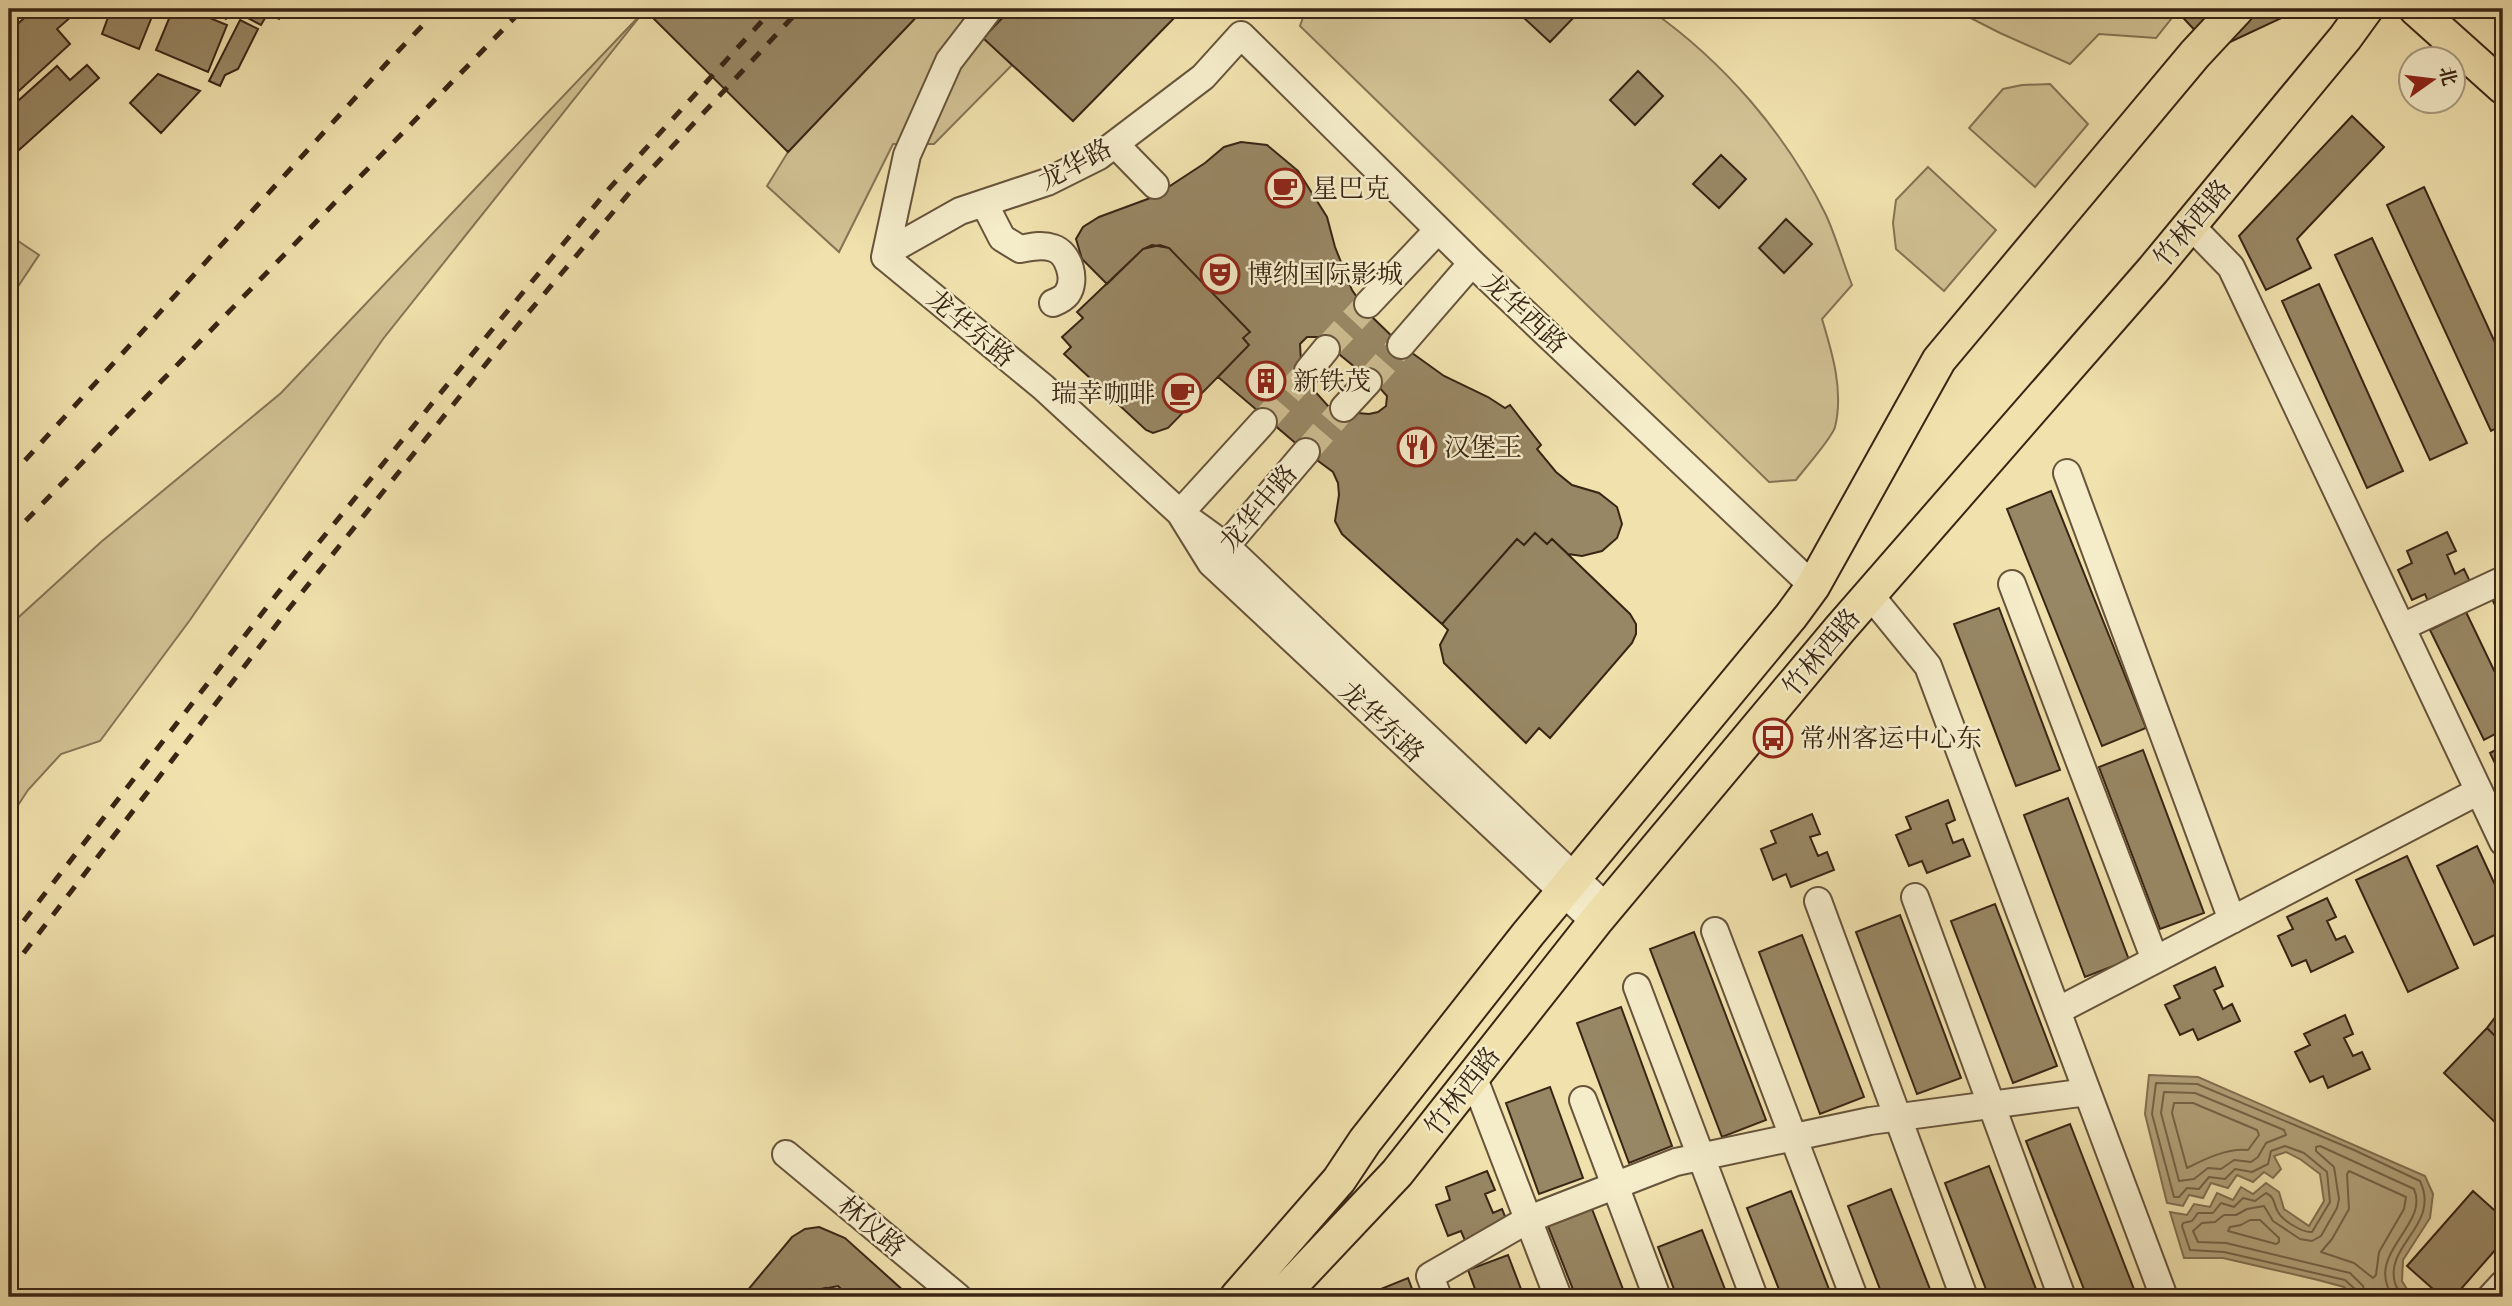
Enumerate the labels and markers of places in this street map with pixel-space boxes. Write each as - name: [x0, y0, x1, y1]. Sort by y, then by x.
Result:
- cafe icon: 星巴克: [1264, 167, 1306, 209]
- place label: 星巴克: [1312, 172, 1390, 208]
- theatre icon: 博纳国际影城: [1199, 253, 1241, 295]
- place label: 博纳国际影城: [1247, 258, 1403, 294]
- building icon: 新铁茂: [1245, 360, 1287, 402]
- place label: 新铁茂: [1293, 365, 1371, 401]
- cafe icon: 瑞幸咖啡: [1161, 372, 1203, 414]
- place label: 瑞幸咖啡: [1051, 377, 1155, 413]
- restaurant icon: 汉堡王: [1396, 426, 1438, 468]
- place label: 汉堡王: [1444, 431, 1522, 467]
- bus stop icon: 常州客运中心东: [1752, 717, 1794, 759]
- place label: 常州客运中心东: [1800, 722, 1982, 758]

